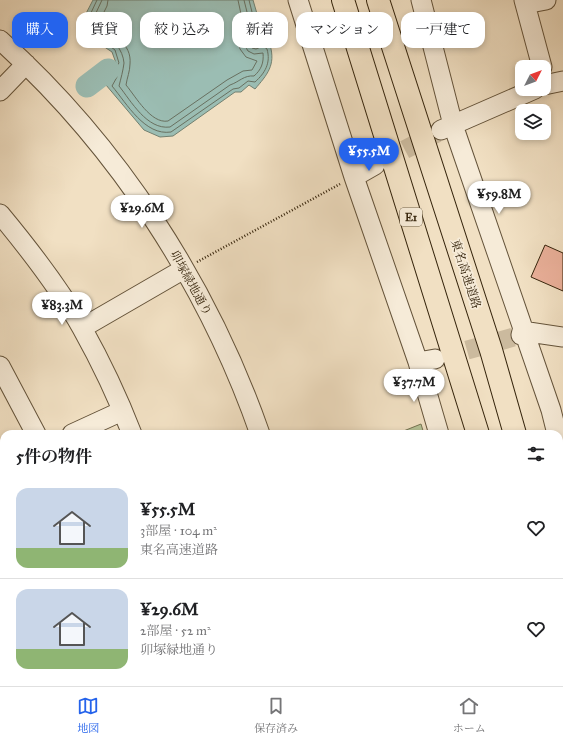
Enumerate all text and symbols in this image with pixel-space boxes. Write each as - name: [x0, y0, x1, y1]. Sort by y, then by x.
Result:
- chip: 購入: [12, 12, 68, 48]
- chip: 賃貸: [76, 12, 132, 48]
- chip: 絞り込み: [140, 12, 224, 48]
- chip: 新着: [232, 12, 288, 48]
- chip: マンション: [296, 12, 393, 48]
- chip: 一戸建て: [401, 12, 485, 48]
- north arrow: [515, 60, 551, 96]
- map controls: [515, 60, 551, 140]
- button: layers: [515, 104, 551, 140]
- pin: ¥55.5M: [336, 138, 402, 172]
- text: ¥55.5M: [348, 143, 390, 159]
- pin: ¥59.8M: [466, 181, 532, 215]
- text: ¥59.8M: [477, 186, 521, 202]
- pin: ¥29.6M: [109, 195, 175, 229]
- text: ¥29.6M: [120, 200, 164, 216]
- road number: E1: [400, 208, 422, 226]
- street label: 東名高速道路: [448, 238, 484, 310]
- street label: 卯塚緑地通り: [167, 248, 215, 318]
- pin: ¥83.3M: [29, 292, 95, 326]
- text: ¥83.3M: [41, 297, 83, 313]
- pin: ¥37.7M: [381, 369, 447, 403]
- text: ¥37.7M: [393, 374, 435, 390]
- icon: filters: [525, 443, 547, 465]
- text: 5件の物件: [16, 446, 92, 467]
- text: ¥55.5M: [140, 499, 195, 520]
- icon: home: [48, 504, 96, 552]
- icon: heart: [525, 517, 547, 539]
- text: 3部屋 · 104 m²: [140, 523, 217, 539]
- text: 東名高速道路: [140, 542, 218, 558]
- text: ¥29.6M: [140, 599, 198, 620]
- icon: home: [48, 605, 96, 653]
- icon: heart: [525, 618, 547, 640]
- text: 2部屋 · 52 m²: [140, 623, 211, 639]
- text: 卯塚緑地通り: [140, 642, 218, 658]
- tab: 地図: [77, 695, 99, 735]
- tab: 保存済み: [254, 695, 298, 735]
- tab: ホーム: [453, 695, 486, 735]

